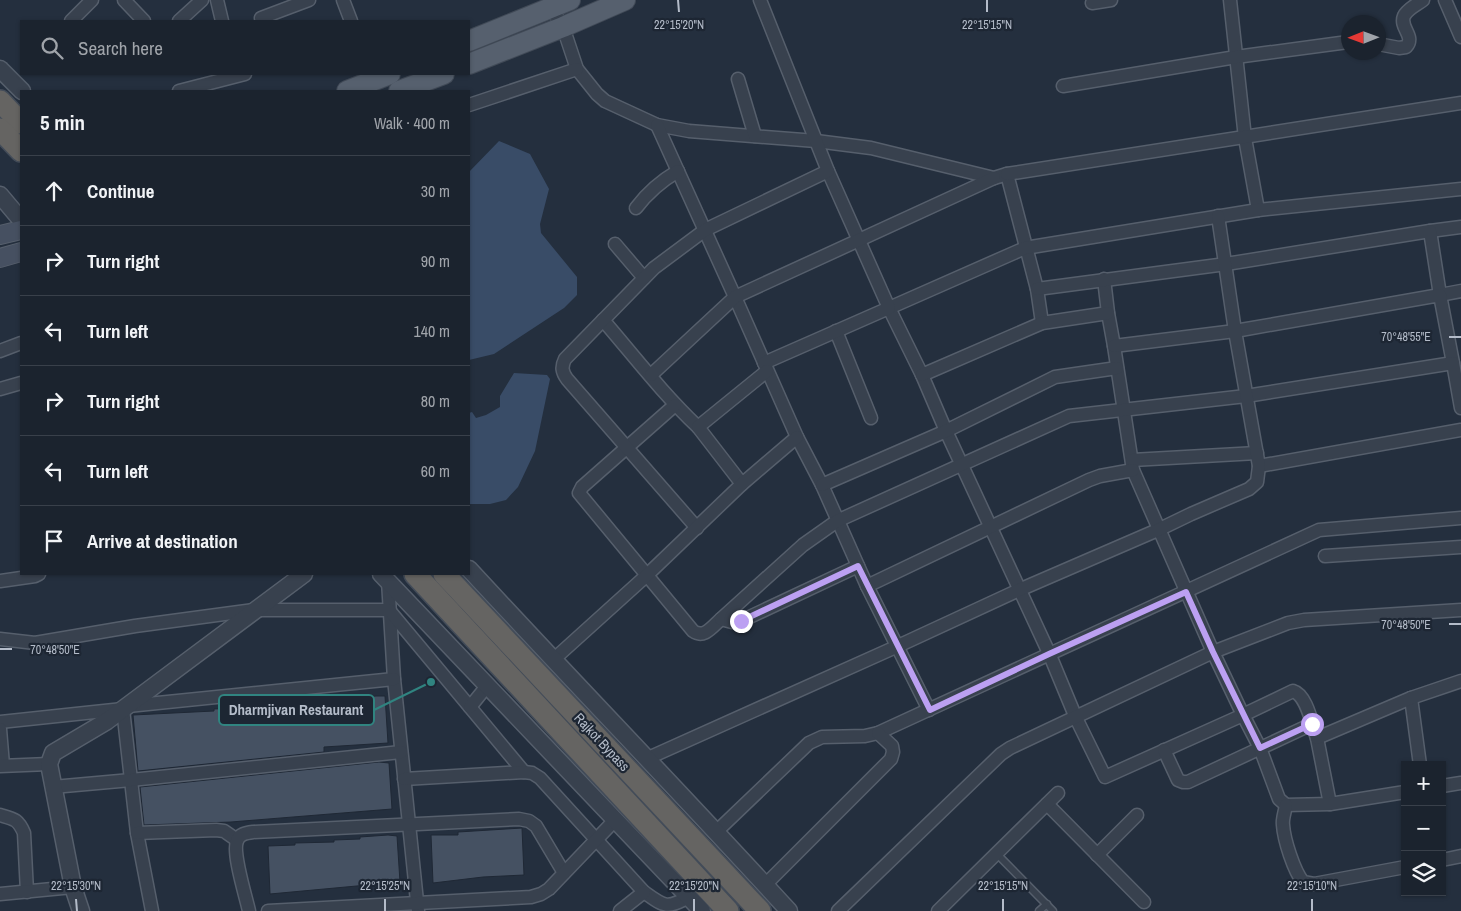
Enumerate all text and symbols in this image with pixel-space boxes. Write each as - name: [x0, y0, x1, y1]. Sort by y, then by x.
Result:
- north arrow: [1341, 15, 1386, 60]
- text: 22°15'20"N: [654, 17, 704, 33]
- text: 22°15'15"N: [962, 17, 1012, 33]
- search box: [20, 20, 470, 75]
- icon: search: [38, 34, 66, 62]
- text: Search here: [78, 35, 163, 61]
- text: 5 min: [40, 108, 85, 137]
- text: Walk · 400 m: [374, 112, 450, 134]
- icon: ahead: [40, 177, 68, 205]
- text: Continue: [87, 178, 155, 204]
- text: 30 m: [421, 180, 450, 202]
- icon: right: [40, 247, 68, 275]
- text: Turn right: [87, 248, 159, 274]
- text: 90 m: [421, 250, 450, 272]
- icon: left: [40, 317, 68, 345]
- text: Turn left: [87, 318, 148, 344]
- text: 140 m: [414, 320, 450, 342]
- text: 70°48'55"E: [1381, 329, 1431, 345]
- icon: right: [40, 387, 68, 415]
- text: Turn right: [87, 388, 159, 414]
- text: 80 m: [421, 390, 450, 412]
- icon: left: [40, 457, 68, 485]
- text: Turn left: [87, 458, 148, 484]
- text: 60 m: [421, 460, 450, 482]
- icon: arrive: [40, 527, 68, 555]
- text: Arrive at destination: [87, 528, 238, 554]
- route end: [730, 610, 753, 633]
- text: 70°48'50"E: [1381, 617, 1431, 633]
- text: 70°48'50"E: [30, 642, 80, 658]
- callout: Dharmjivan Restaurant: [219, 695, 374, 725]
- text: Dharmjivan Restaurant: [229, 699, 363, 720]
- street label: Rajkot Bypass: [570, 709, 634, 775]
- route start: [1301, 713, 1324, 736]
- map controls: [1401, 761, 1446, 896]
- button: +: [1401, 761, 1446, 806]
- button: −: [1401, 806, 1446, 851]
- button: layers: [1401, 851, 1446, 896]
- text: 22°15'30"N: [51, 878, 101, 894]
- text: 22°15'25"N: [360, 878, 410, 894]
- text: 22°15'20"N: [669, 878, 719, 894]
- text: 22°15'15"N: [978, 878, 1028, 894]
- text: 22°15'10"N: [1287, 878, 1337, 894]

